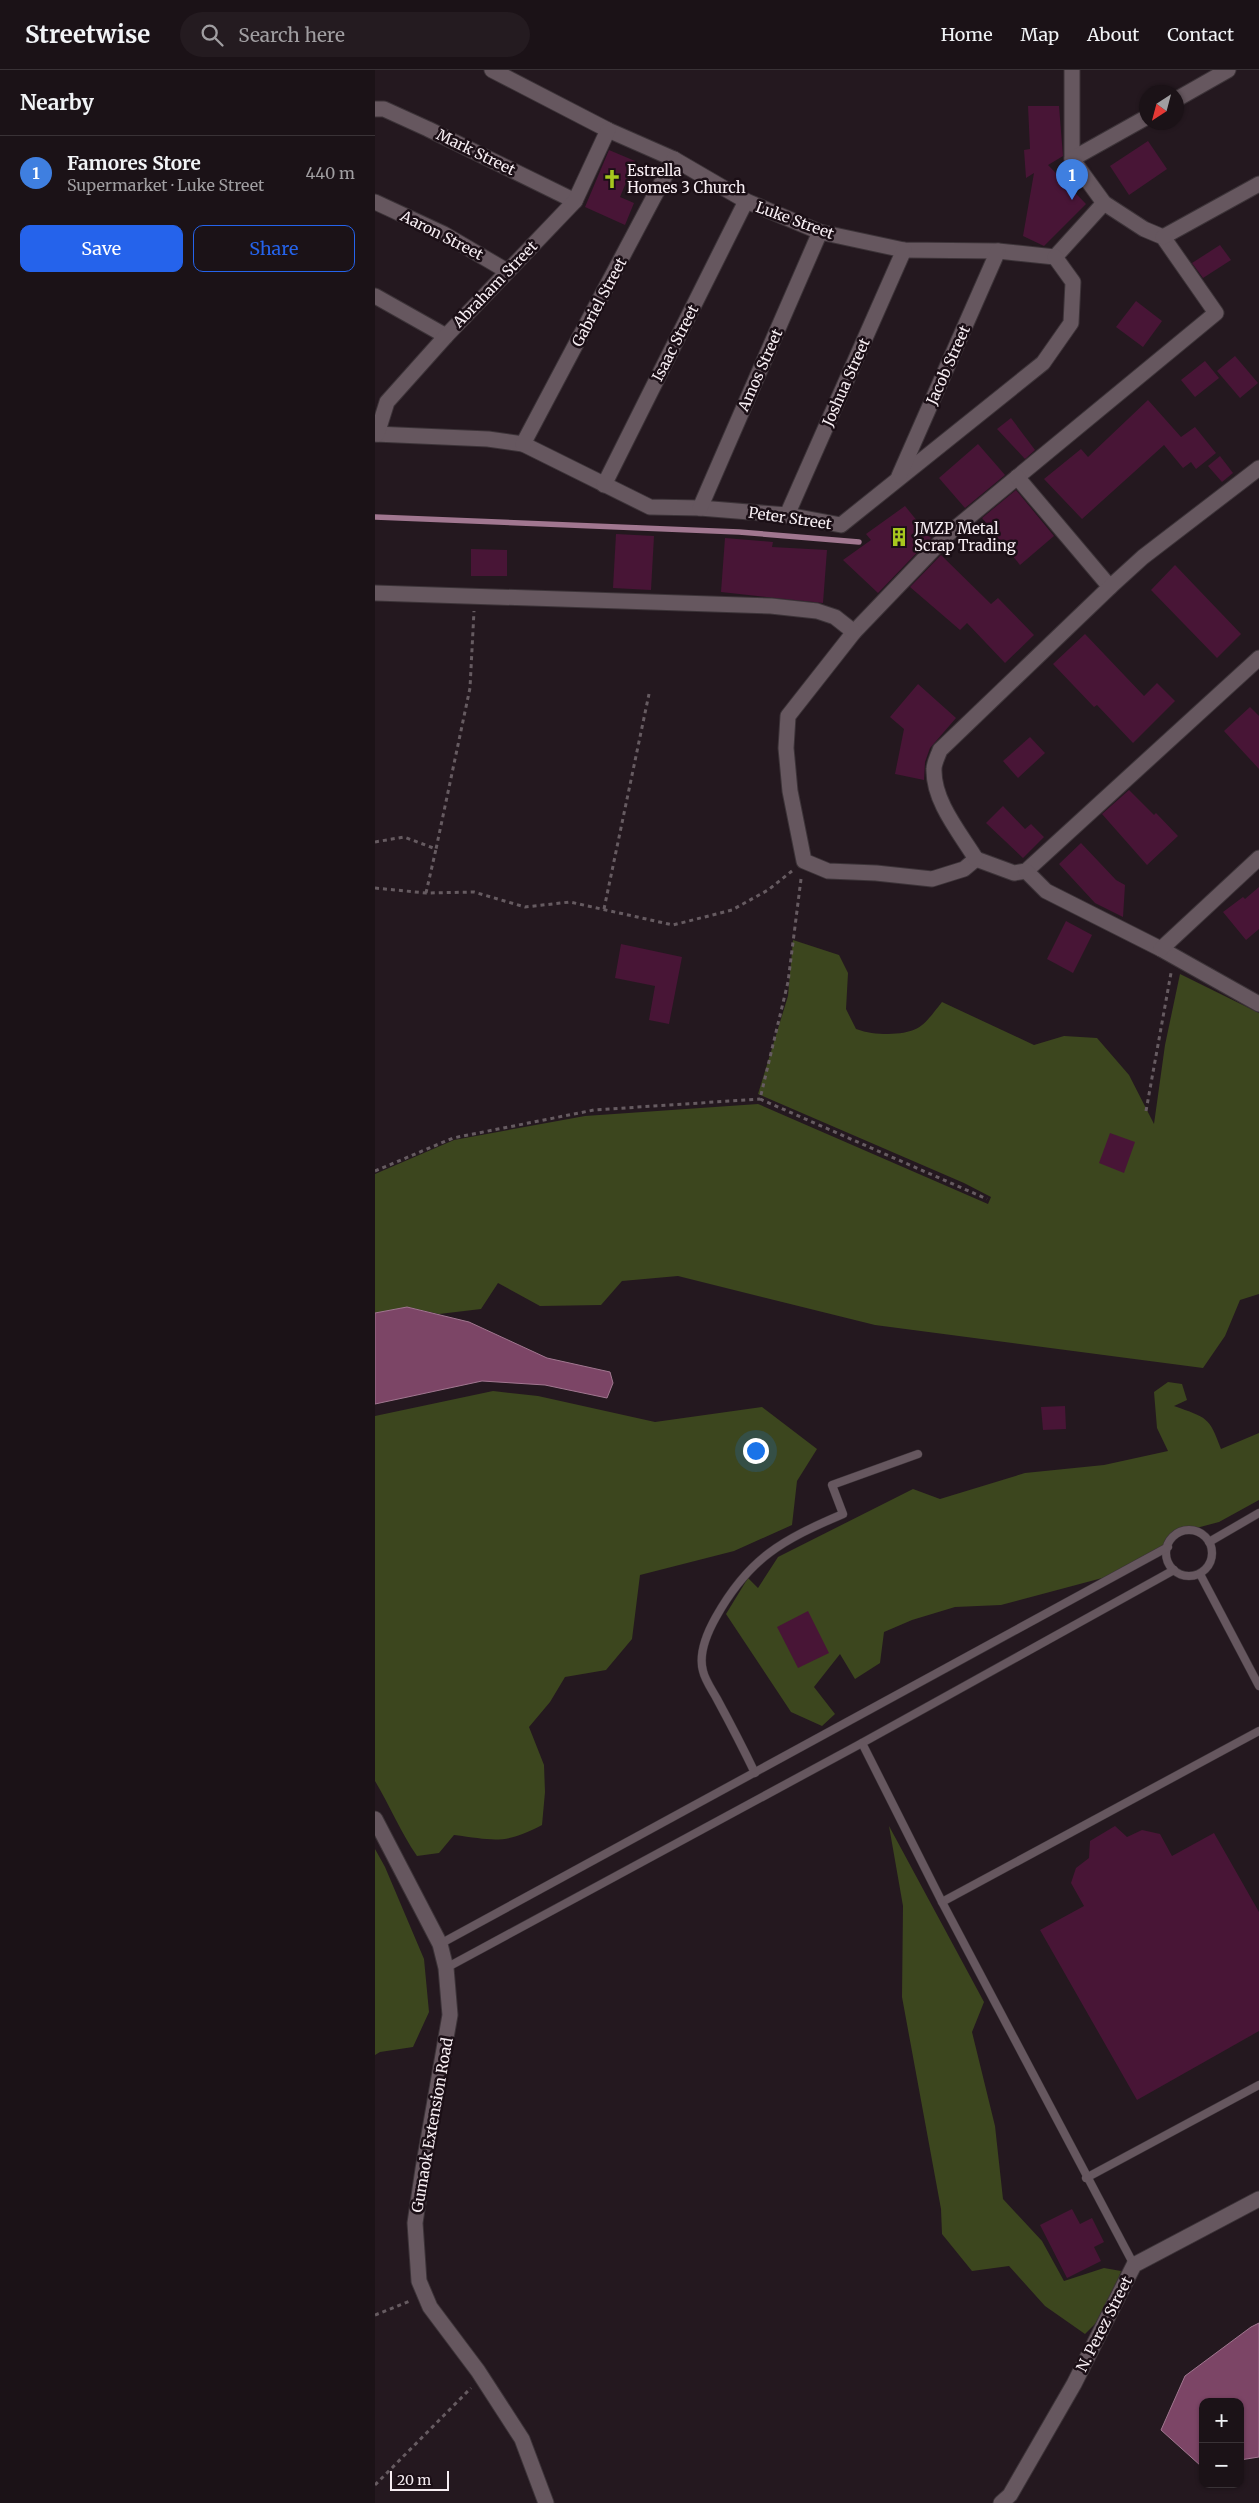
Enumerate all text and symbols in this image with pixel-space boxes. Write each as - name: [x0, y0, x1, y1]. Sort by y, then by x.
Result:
- search box: [180, 12, 530, 57]
- text: Streetwise: [25, 19, 150, 50]
- icon: search: [198, 21, 226, 49]
- text: Search here: [238, 23, 345, 47]
- text: Home: [941, 23, 993, 46]
- text: Map: [1021, 23, 1059, 46]
- text: About: [1087, 23, 1139, 46]
- text: Contact: [1167, 23, 1234, 46]
- north arrow: [1139, 85, 1184, 130]
- text: Nearby: [20, 89, 94, 116]
- street label: Mark Street: [434, 125, 519, 179]
- text: Famores Store: [67, 151, 201, 175]
- pin: 1: [1056, 159, 1088, 200]
- place label: Estrella Homes 3 Church: [627, 161, 746, 197]
- text: 1: [32, 163, 40, 183]
- text: 440 m: [305, 163, 355, 183]
- church icon: Estrella Homes 3 Church: [601, 168, 623, 190]
- text: Supermarket · Luke Street: [67, 175, 264, 195]
- street label: Luke Street: [753, 197, 837, 243]
- street label: Aaron Street: [397, 206, 487, 264]
- button: Save: [20, 225, 183, 272]
- button: Share: [193, 225, 355, 272]
- street label: Abraham Street: [448, 237, 541, 332]
- street label: Gabriel Street: [568, 254, 631, 350]
- street label: Isaac Street: [648, 301, 702, 384]
- street label: Jacob Street: [922, 322, 974, 409]
- street label: Amos Street: [733, 326, 787, 415]
- street label: Joshua Street: [818, 335, 874, 430]
- street label: Peter Street: [747, 503, 833, 533]
- place label: JMZP Metal Scrap Trading: [913, 519, 1016, 555]
- building icon: JMZP Metal Scrap Trading: [888, 526, 910, 548]
- your location: [743, 1438, 769, 1464]
- street label: Gumaok Extension Road: [407, 2036, 457, 2214]
- street label: N. Perez Street: [1072, 2273, 1136, 2375]
- map controls: [1199, 2398, 1244, 2488]
- button: +: [1199, 2398, 1244, 2443]
- button: −: [1199, 2443, 1244, 2488]
- scale bar: [390, 2468, 449, 2491]
- text: 20 m: [397, 2471, 431, 2489]

